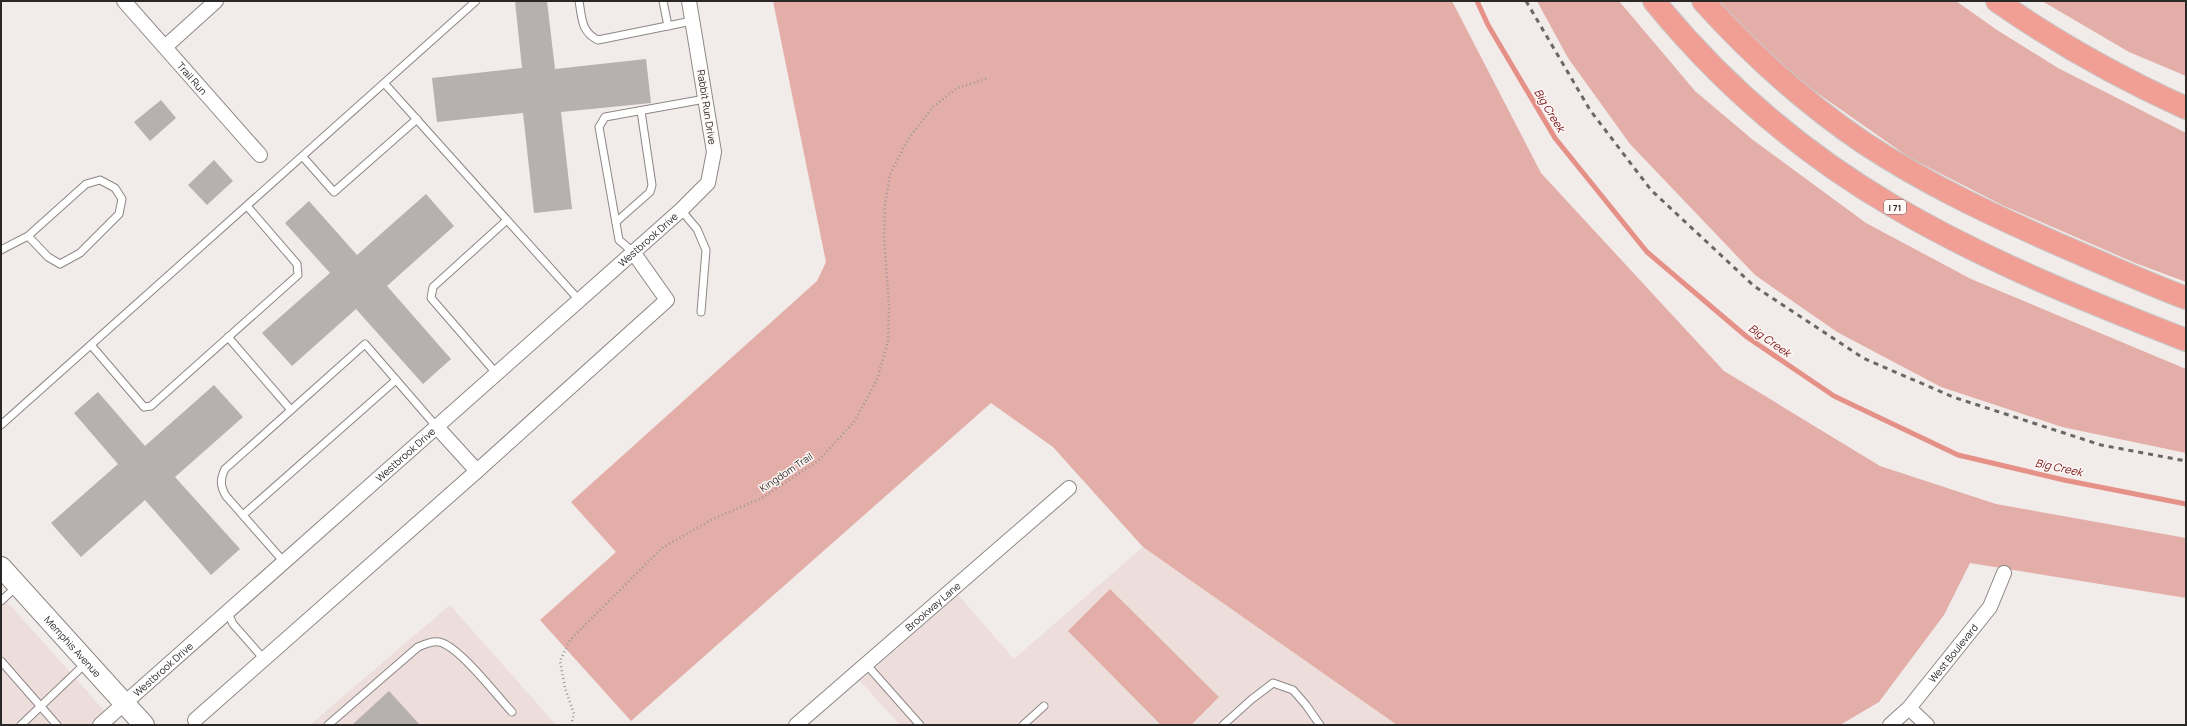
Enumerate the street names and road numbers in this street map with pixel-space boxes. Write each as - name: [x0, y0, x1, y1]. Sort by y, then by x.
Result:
- street label: Trail Run: [174, 59, 210, 98]
- street label: Rabbit Run Drive: [694, 69, 720, 146]
- road number: I 71: [1884, 200, 1906, 214]
- street label: Westbrook Drive: [615, 209, 681, 270]
- street label: Westbrook Drive: [372, 424, 438, 485]
- street label: Kingdom Trail: [757, 449, 815, 495]
- street label: Brookway Lane: [902, 578, 963, 634]
- street label: Memphis Avenue: [41, 613, 104, 680]
- street label: West Boulevard: [1925, 621, 1981, 685]
- street label: Westbrook Drive: [130, 639, 196, 700]

